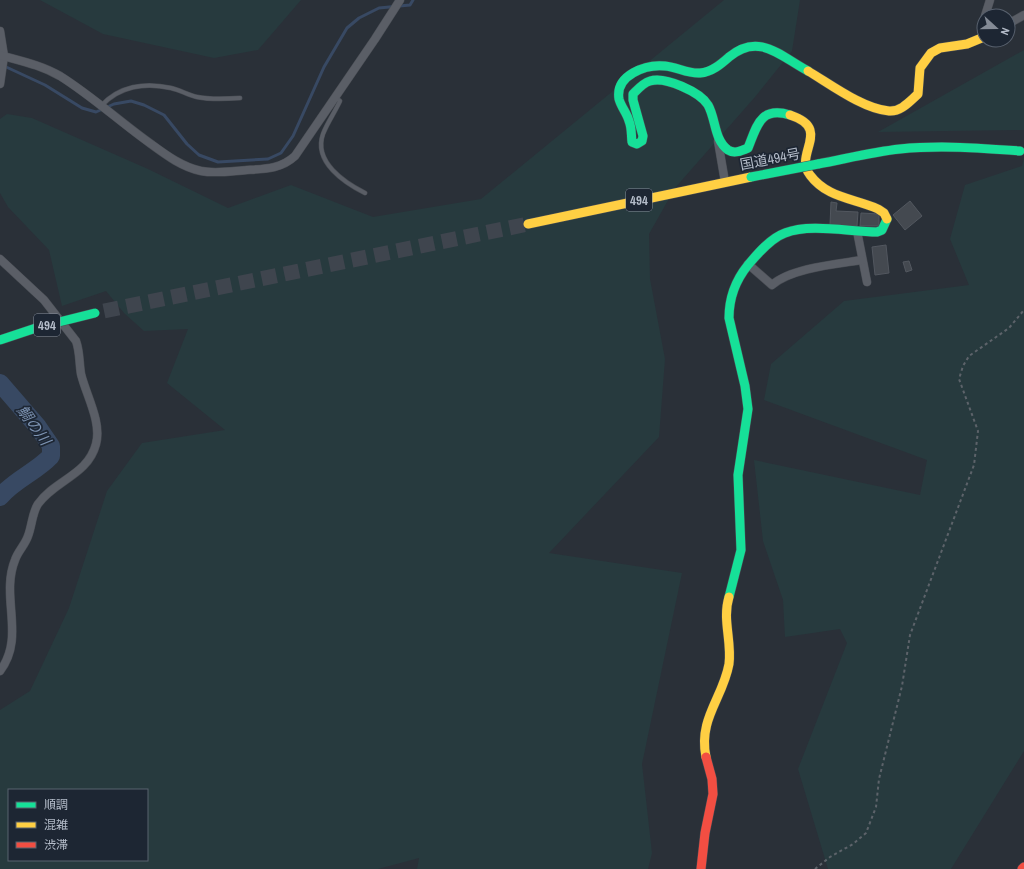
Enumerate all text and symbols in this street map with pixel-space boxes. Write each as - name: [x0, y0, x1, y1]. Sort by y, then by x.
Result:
- north arrow: [976, 8, 1016, 48]
- text: N: [998, 26, 1013, 37]
- street label: 国道494号: [738, 144, 802, 174]
- road number: 494: [626, 189, 652, 211]
- road number: 494: [34, 314, 60, 336]
- water label: 鯛の川: [12, 401, 57, 451]
- legend: [8, 789, 148, 861]
- text: 順調: [44, 797, 68, 813]
- text: 混雑: [44, 817, 68, 833]
- text: 渋滞: [44, 837, 68, 853]

